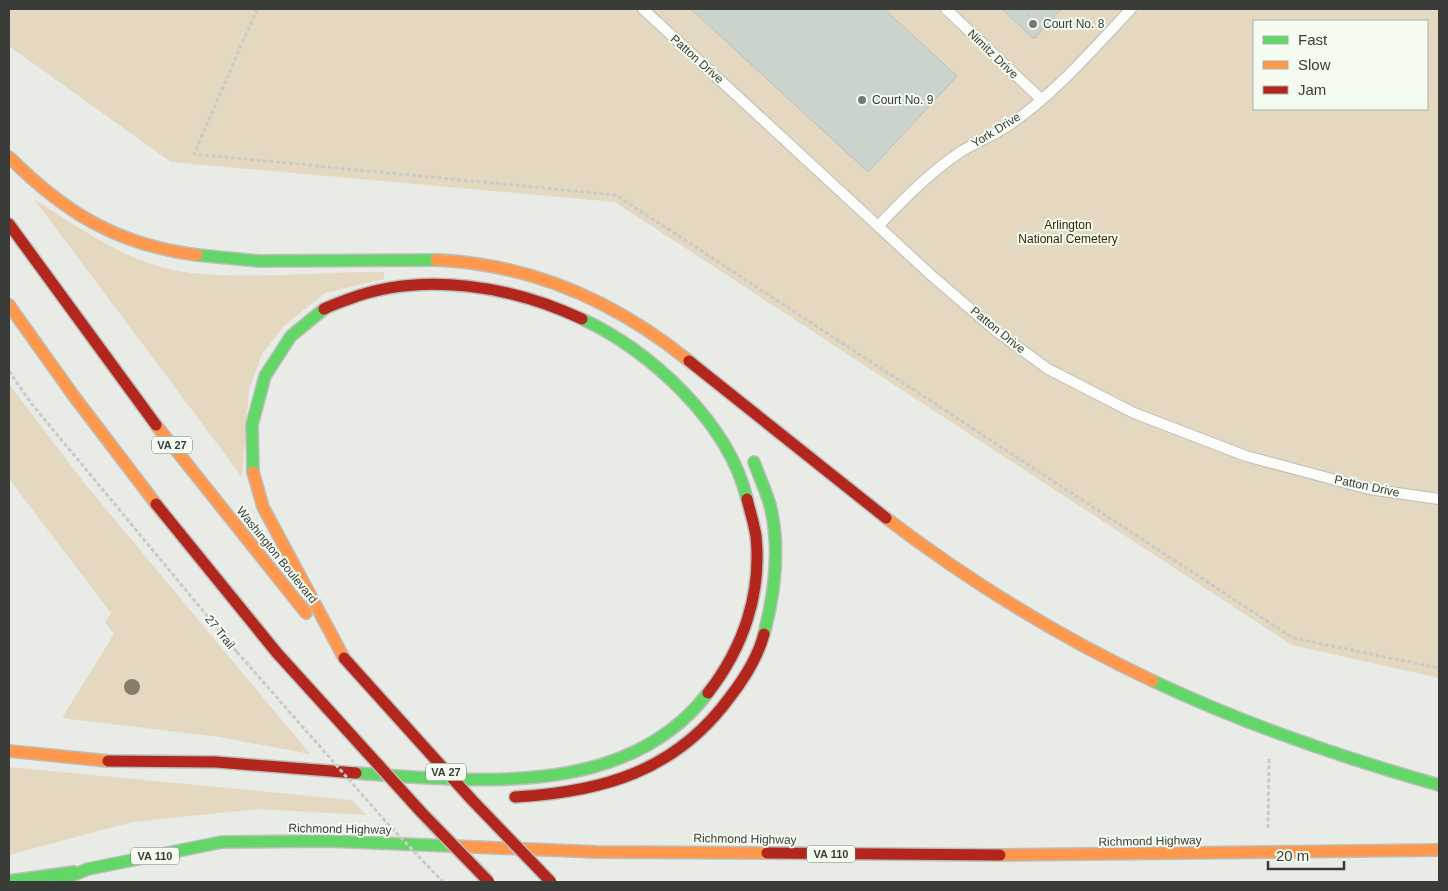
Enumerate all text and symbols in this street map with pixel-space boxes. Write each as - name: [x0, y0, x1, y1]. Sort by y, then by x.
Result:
- place label: Court No. 8: [1043, 17, 1105, 31]
- marker: Court No. 8: [1027, 18, 1039, 30]
- legend: [1253, 20, 1428, 110]
- street label: Nimitz Drive: [965, 27, 1021, 82]
- text: Fast: [1298, 31, 1328, 48]
- street label: Patton Drive: [668, 32, 726, 87]
- text: Slow: [1298, 56, 1331, 73]
- text: Jam: [1298, 81, 1326, 98]
- place label: Court No. 9: [872, 93, 934, 107]
- marker: Court No. 9: [856, 94, 868, 106]
- street label: York Drive: [969, 109, 1023, 150]
- park label: Arlington National Cemetery: [1018, 218, 1118, 246]
- street label: Patton Drive: [968, 304, 1028, 356]
- road number: VA 27: [152, 436, 192, 454]
- street label: Patton Drive: [1333, 472, 1401, 500]
- street label: Washington Boulevard: [234, 504, 320, 606]
- street label: 27 Trail: [202, 612, 238, 652]
- road number: VA 27: [426, 764, 466, 780]
- street label: Richmond Highway: [288, 821, 392, 837]
- street label: Richmond Highway: [693, 831, 797, 847]
- street label: Richmond Highway: [1098, 833, 1202, 849]
- scale bar: [1268, 838, 1344, 870]
- road number: VA 110: [807, 846, 855, 862]
- text: 20 m: [1276, 847, 1309, 864]
- road number: VA 110: [131, 848, 179, 864]

